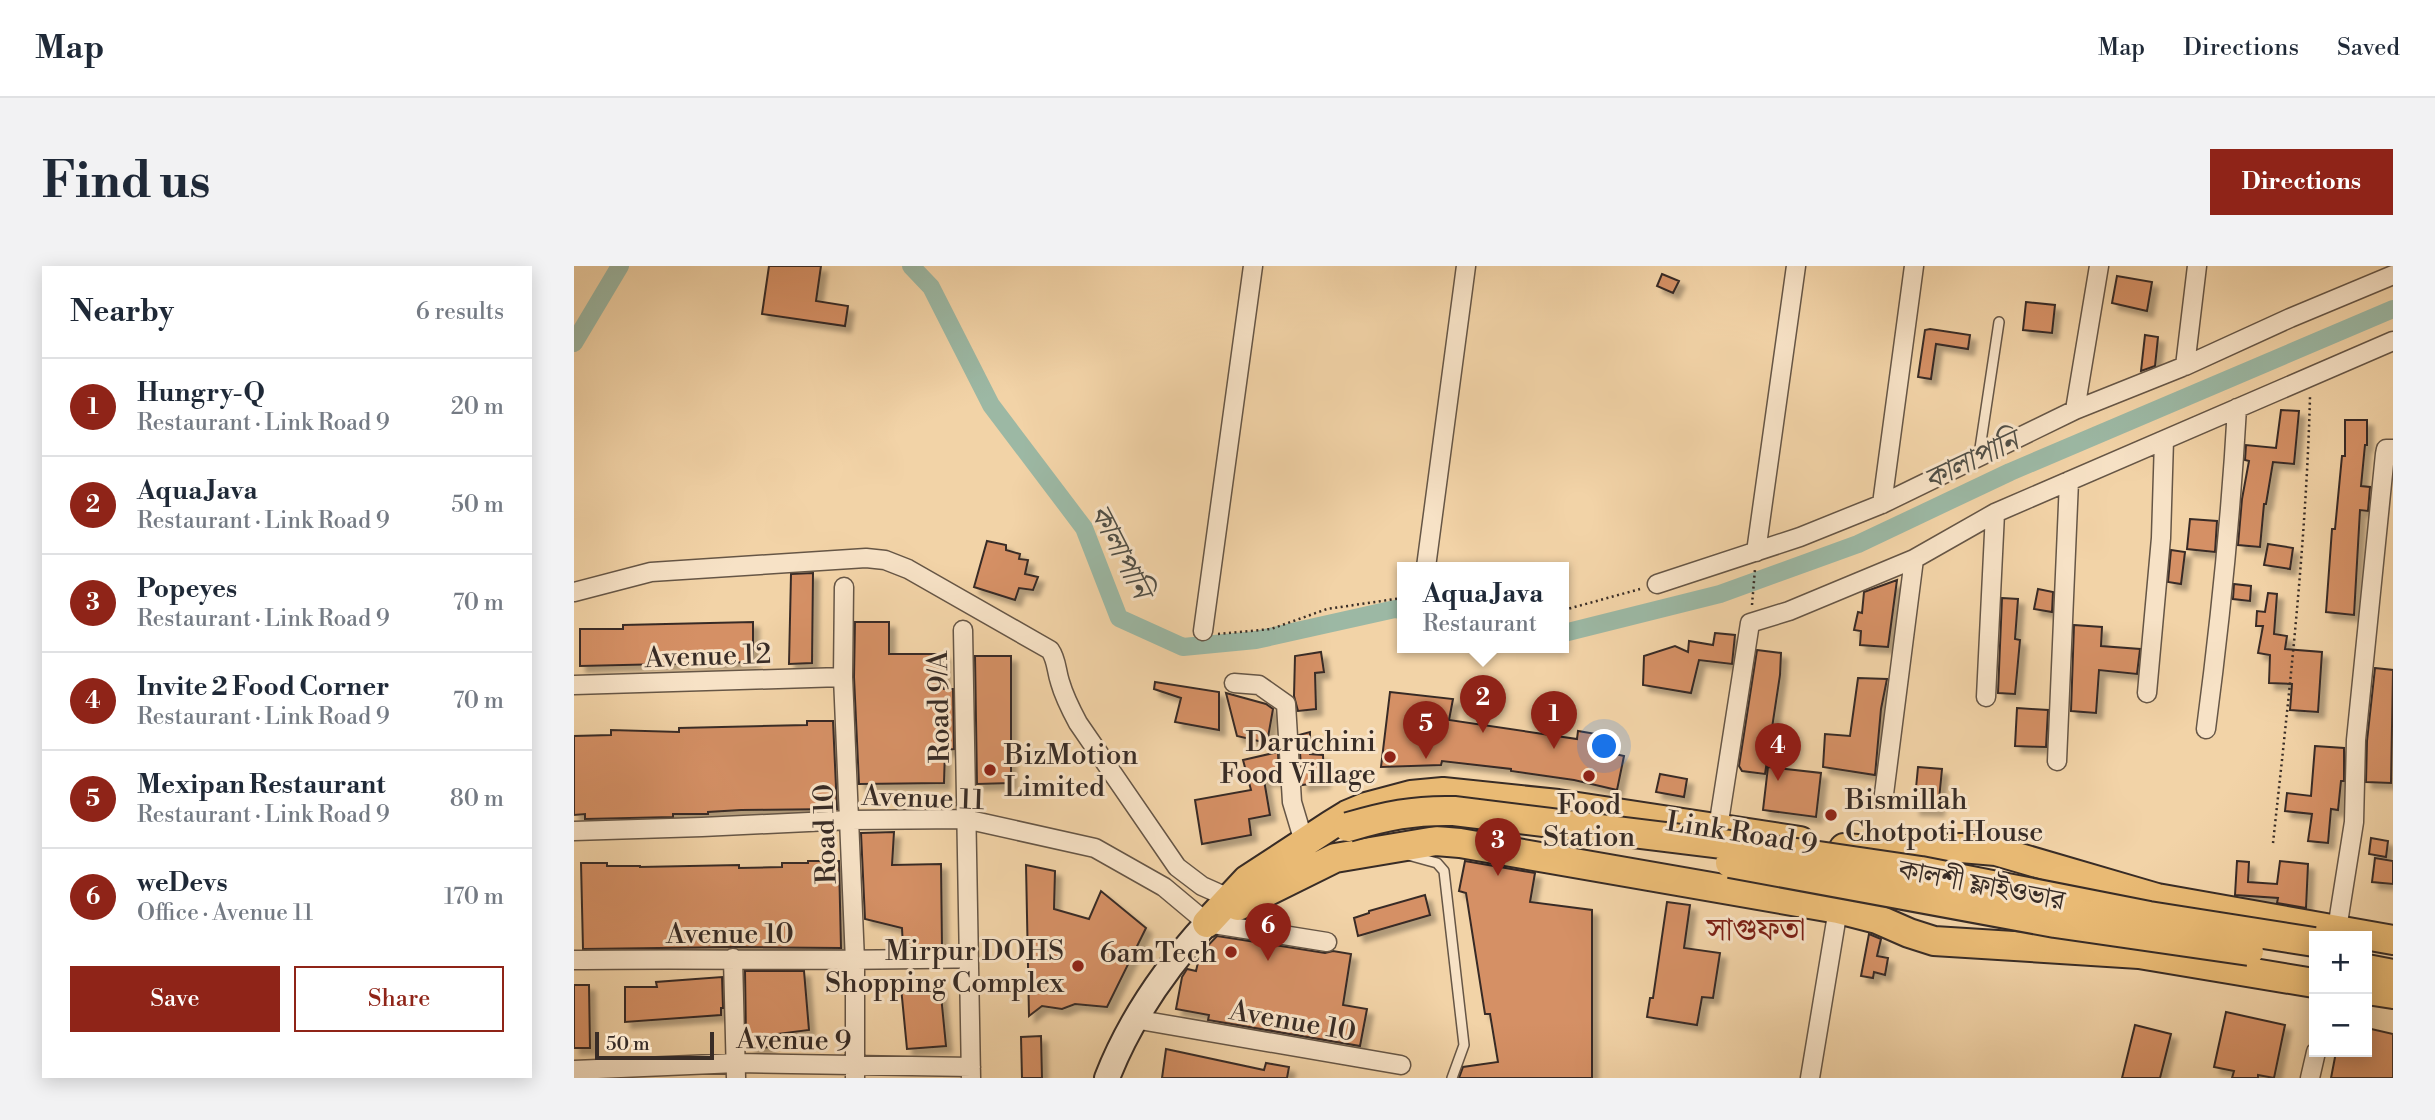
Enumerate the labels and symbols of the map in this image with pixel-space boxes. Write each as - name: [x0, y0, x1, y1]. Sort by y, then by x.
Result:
- water label: কালাপানি: [1918, 420, 2030, 499]
- water label: কালাপানি: [1080, 498, 1162, 609]
- street label: Avenue 12: [643, 637, 772, 676]
- street label: Road 9/A: [921, 650, 958, 763]
- pin: 2: [1460, 675, 1506, 733]
- pin: 1: [1531, 691, 1577, 749]
- pin: 5: [1403, 701, 1449, 759]
- pin: 4: [1755, 723, 1801, 781]
- place label: Daruchini Food Village: [1220, 725, 1376, 792]
- your location: [1587, 729, 1621, 763]
- place label: BizMotion Limited: [1003, 738, 1139, 805]
- marker: Daruchini Food Village: [1382, 749, 1398, 765]
- marker: BizMotion Limited: [982, 762, 998, 778]
- marker: Food Station: [1581, 768, 1597, 784]
- street label: Avenue 11: [860, 779, 985, 818]
- street label: Road 10: [806, 783, 845, 885]
- place label: Bismillah Chotpoti House: [1844, 783, 2044, 850]
- place label: Food Station: [1543, 788, 1635, 855]
- street label: Link Road 9: [1664, 804, 1820, 863]
- marker: Bismillah Chotpoti House: [1823, 807, 1839, 823]
- pin: 3: [1475, 818, 1521, 876]
- street label: কালশী ফ্লাইওভার: [1895, 851, 2070, 919]
- pin: 6: [1245, 903, 1291, 961]
- district label: সাগুফতা: [1705, 910, 1806, 950]
- street label: Avenue 10: [665, 917, 794, 952]
- place label: Mirpur DOHS Shopping Complex: [825, 934, 1065, 1001]
- place label: 6amTech: [1099, 936, 1217, 971]
- marker: 6amTech: [1223, 944, 1239, 960]
- marker: Mirpur DOHS Shopping Complex: [1070, 958, 1086, 974]
- street label: Avenue 10: [1226, 993, 1359, 1050]
- street label: Avenue 9: [735, 1022, 852, 1059]
- scale bar: [595, 1029, 714, 1061]

